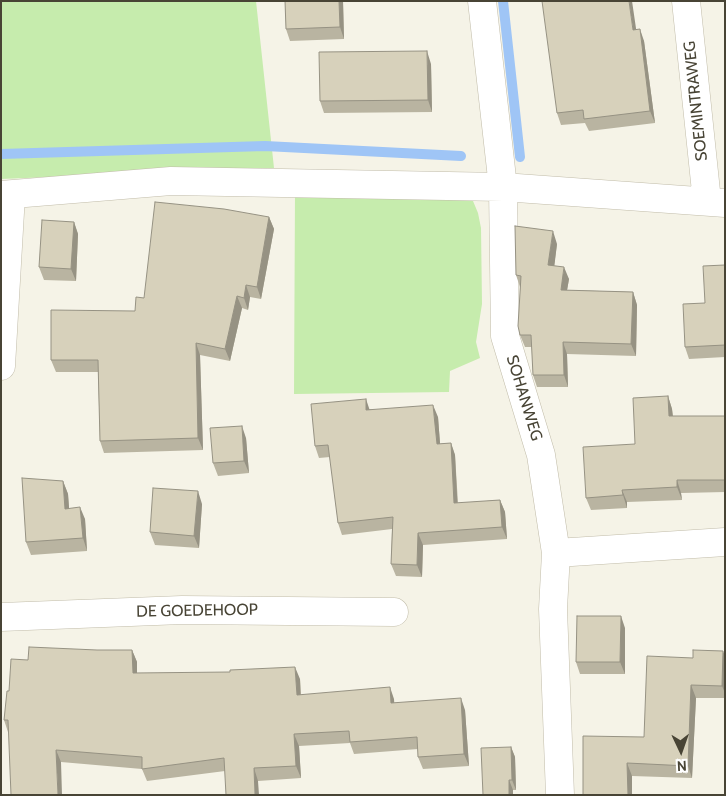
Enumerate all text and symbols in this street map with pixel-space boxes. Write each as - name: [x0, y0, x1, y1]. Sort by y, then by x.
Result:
- street label: SOEMINTRAWEG: [680, 40, 712, 162]
- street label: SOHANWEG: [502, 353, 546, 443]
- street label: DE GOEDEHOOP: [136, 600, 258, 622]
- north arrow: [656, 726, 706, 776]
- text: N: [676, 757, 687, 775]

